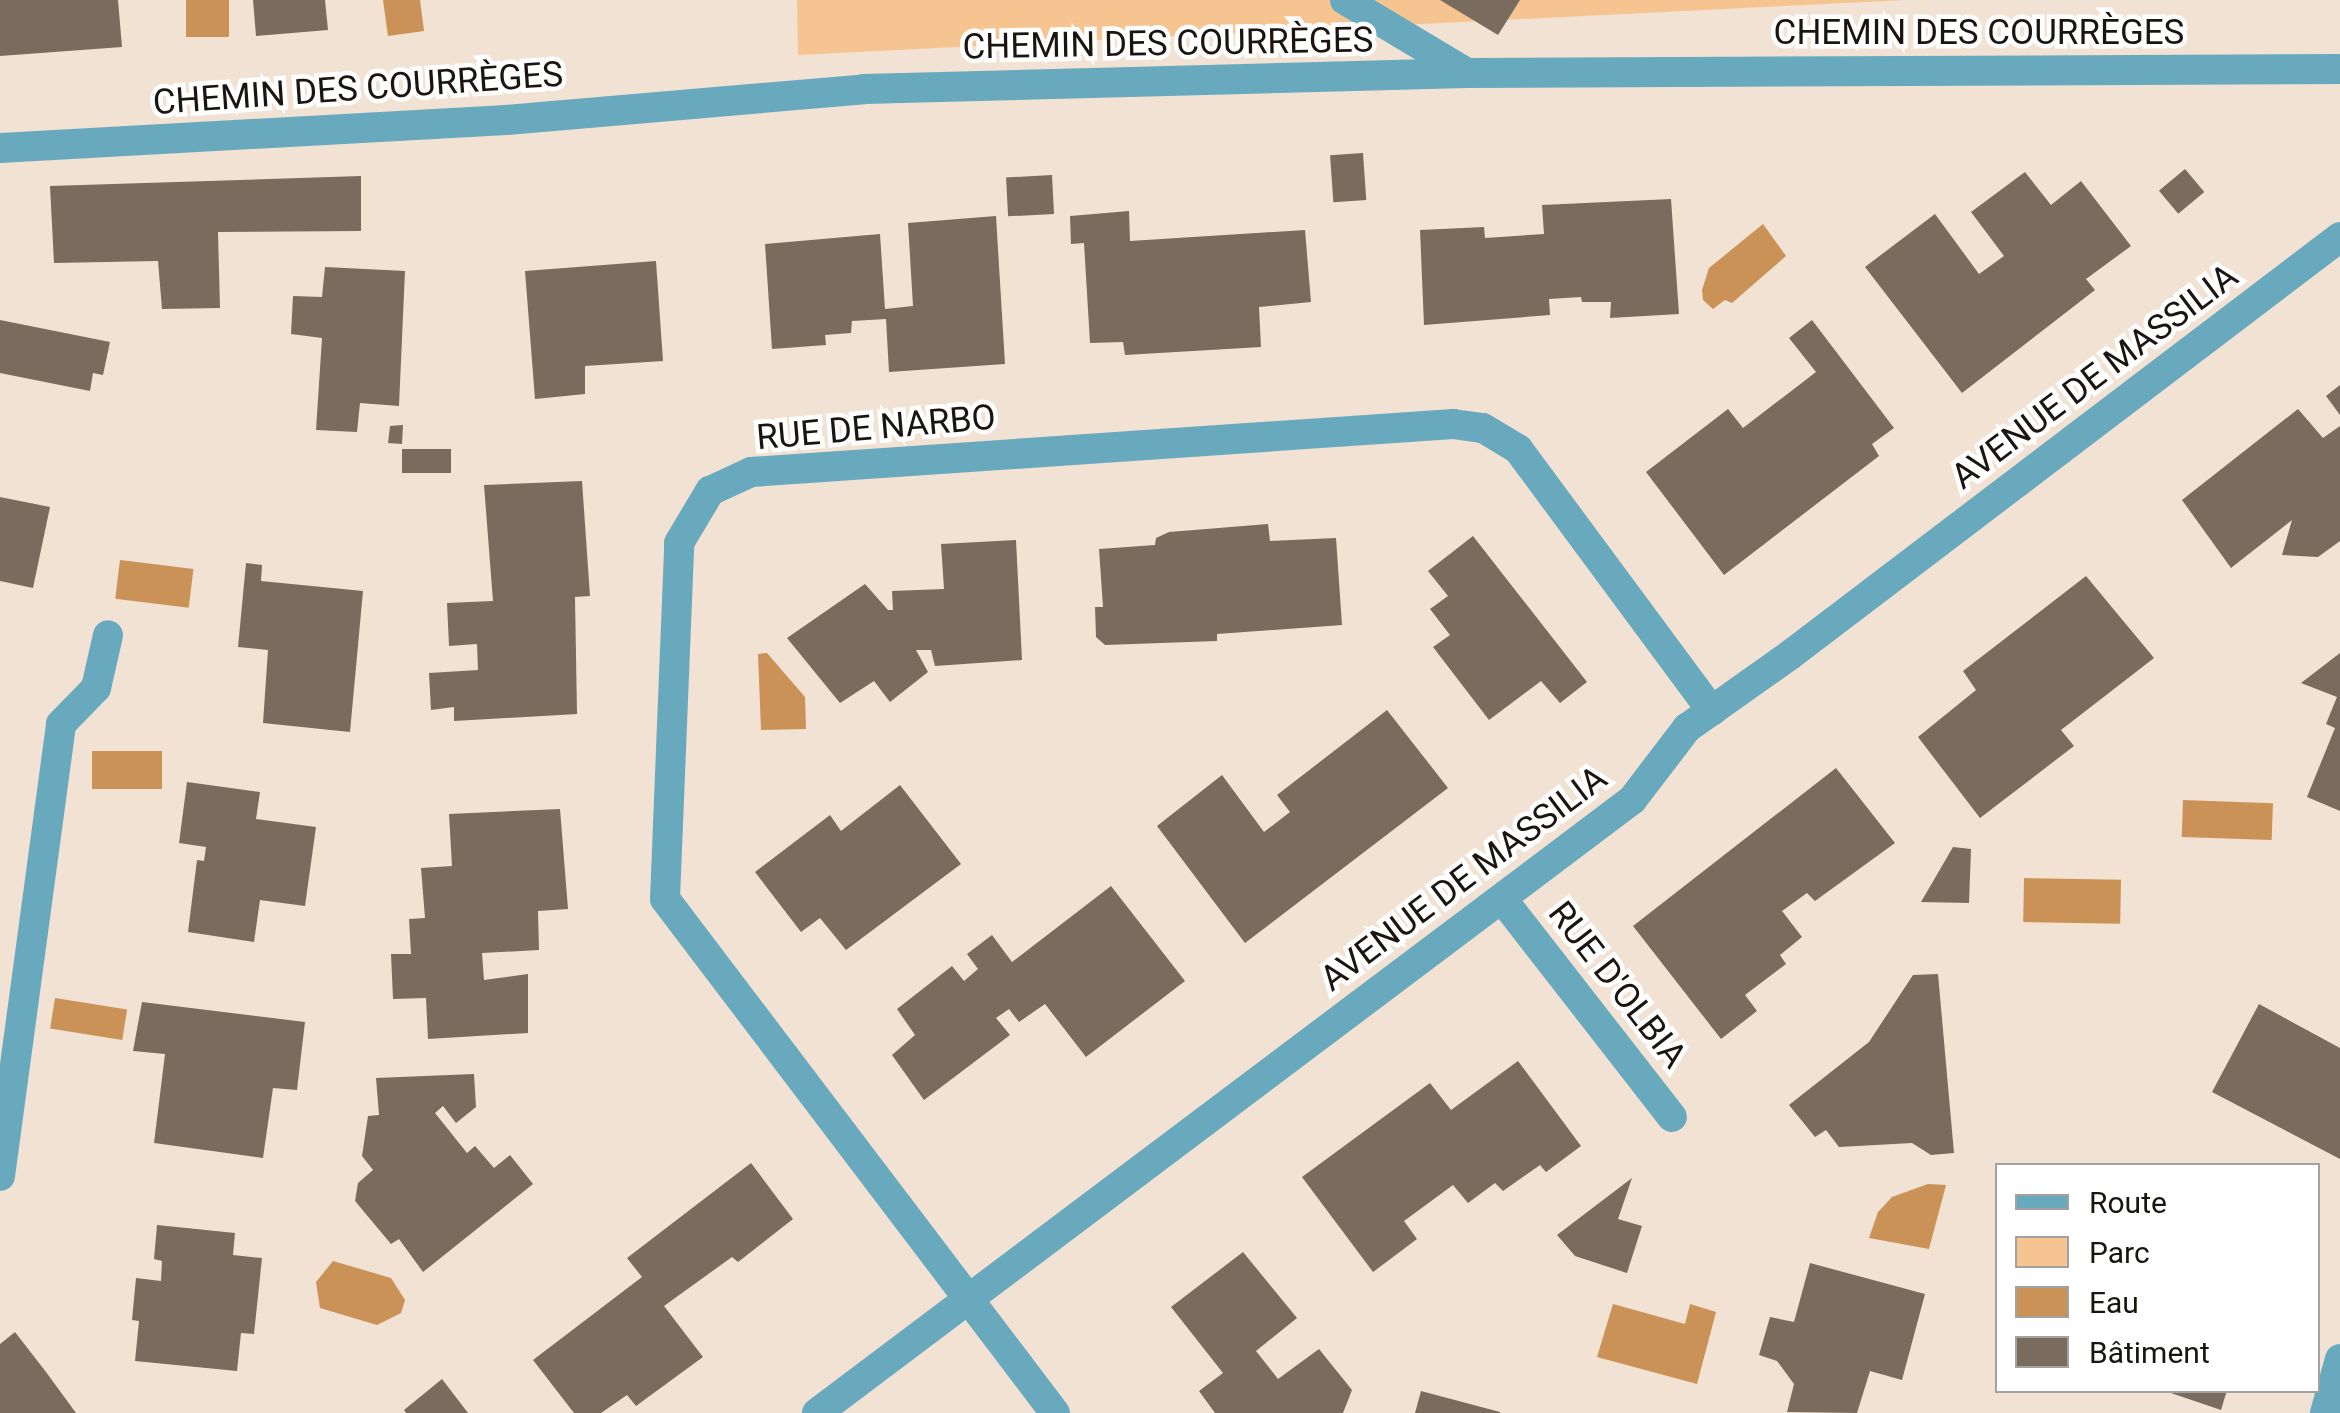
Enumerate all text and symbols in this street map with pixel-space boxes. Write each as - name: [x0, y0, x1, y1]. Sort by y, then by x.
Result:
- street label: CHEMIN DES COURRÈGES: [1774, 12, 2184, 54]
- street label: CHEMIN DES COURRÈGES: [962, 19, 1374, 69]
- street label: CHEMIN DES COURRÈGES: [152, 54, 564, 124]
- street label: AVENUE DE MASSILIA: [1944, 256, 2246, 498]
- street label: RUE DE NARBO: [755, 397, 997, 459]
- street label: AVENUE DE MASSILIA: [1313, 758, 1615, 1000]
- street label: RUE D'OLBIA: [1539, 894, 1695, 1076]
- legend: [1995, 1163, 2320, 1393]
- text: Route: [2089, 1185, 2167, 1220]
- text: Parc: [2089, 1235, 2150, 1270]
- text: Eau: [2089, 1285, 2139, 1320]
- text: Bâtiment: [2089, 1335, 2210, 1370]

